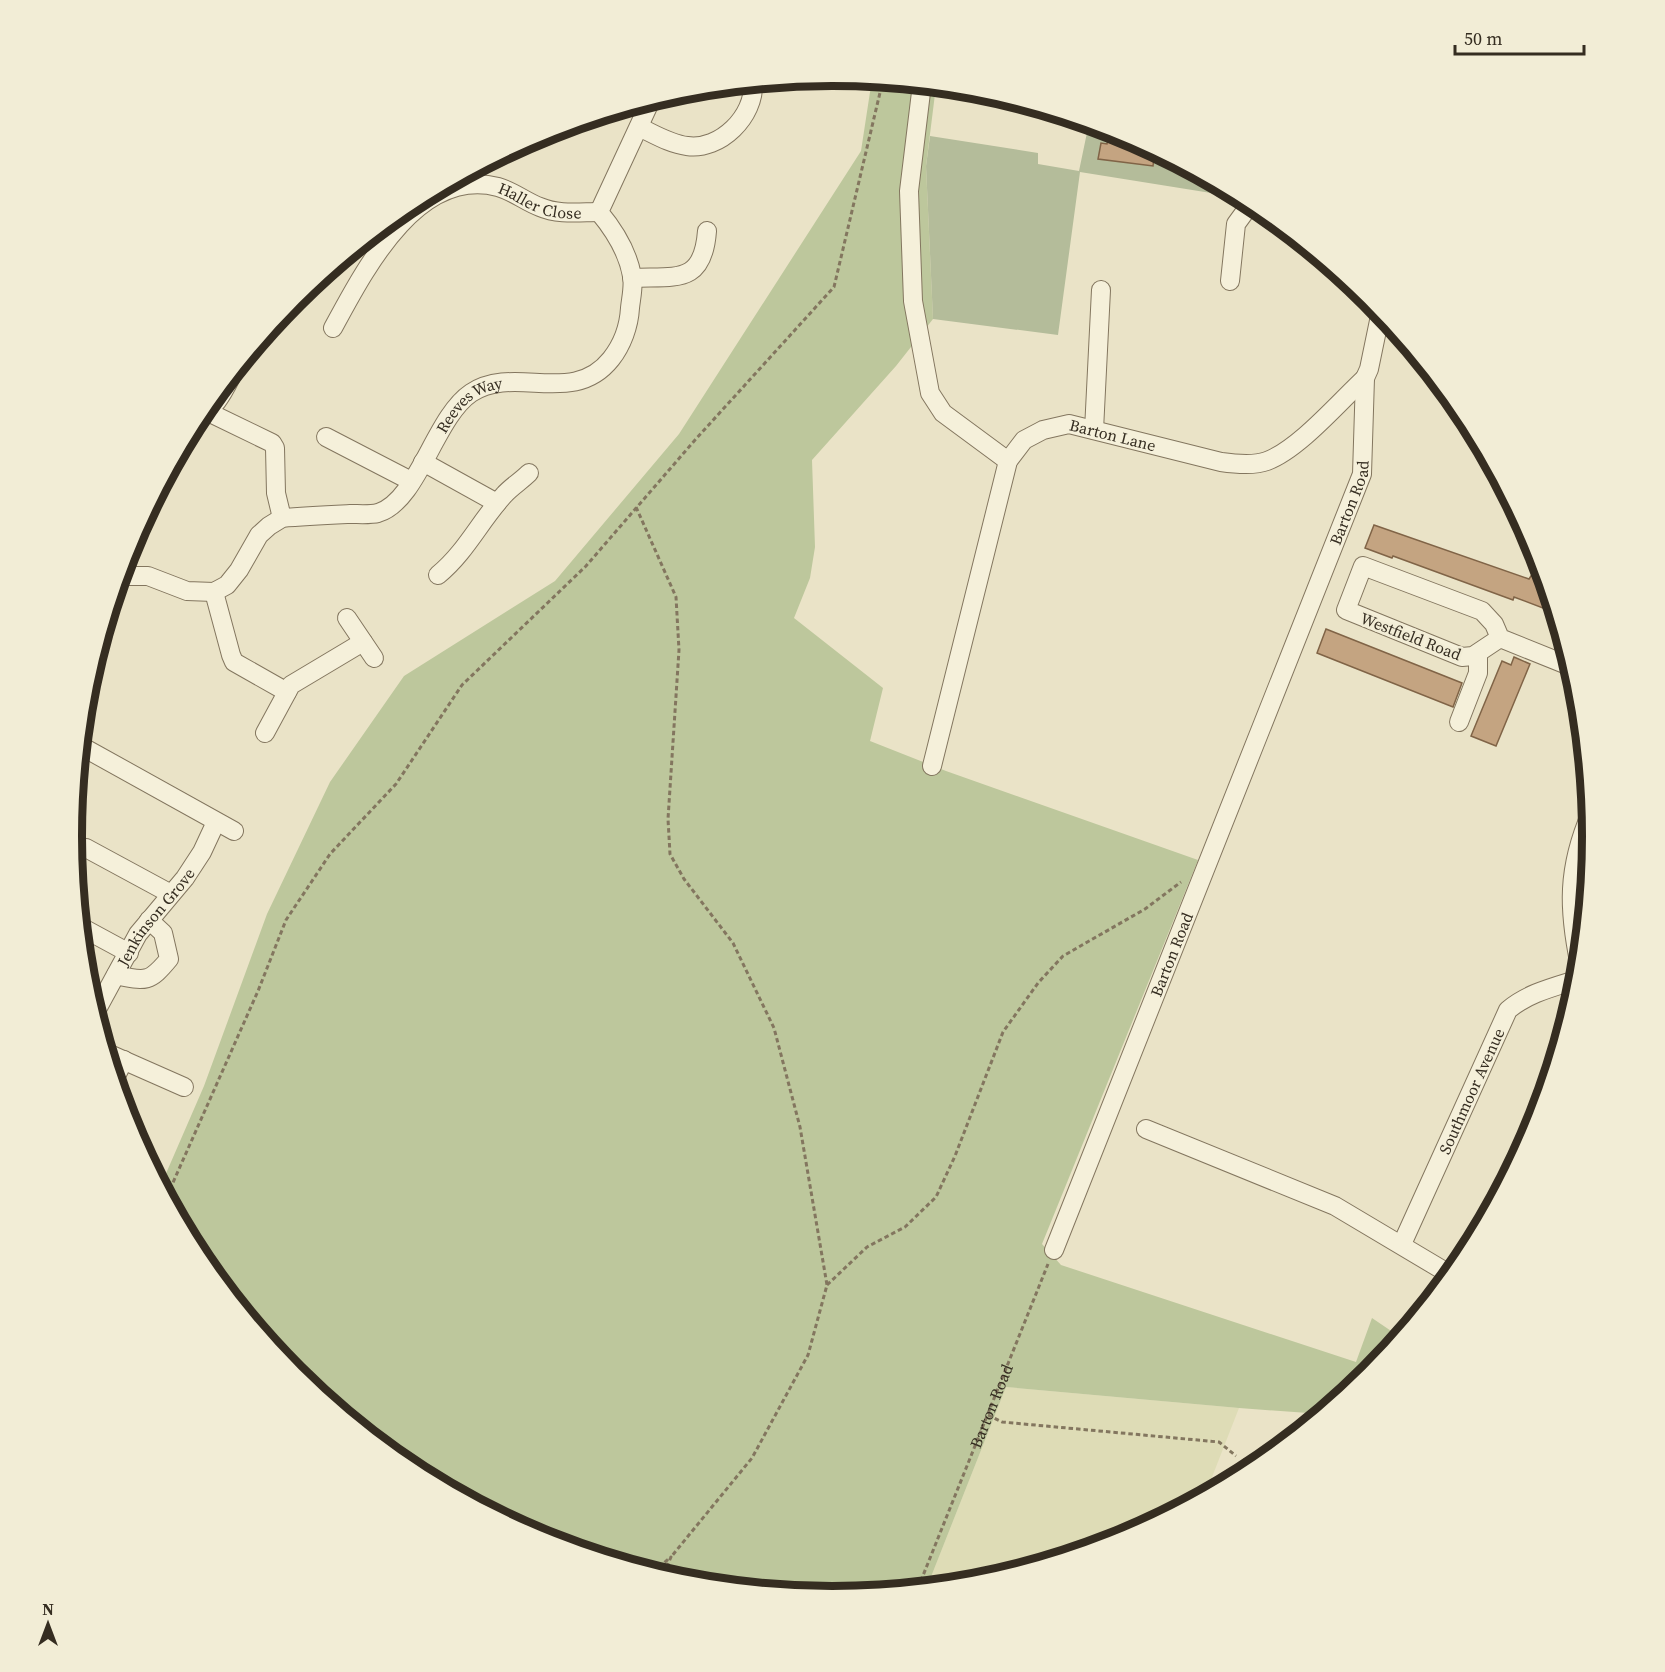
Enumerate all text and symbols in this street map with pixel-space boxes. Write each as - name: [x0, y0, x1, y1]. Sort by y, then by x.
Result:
- scale bar: [1455, 18, 1584, 56]
- text: 50 m: [1464, 26, 1502, 51]
- street label: Haller Close: [495, 177, 582, 224]
- street label: Reeves Way: [431, 371, 504, 437]
- street label: Barton Lane: [1067, 414, 1158, 456]
- street label: Barton Road: [1324, 460, 1373, 548]
- street label: Westfield Road: [1358, 607, 1464, 665]
- street label: Jenkinson Grove: [111, 864, 200, 971]
- street label: Barton Road: [1145, 909, 1198, 1000]
- street label: Southmoor Avenue: [1433, 1024, 1509, 1157]
- street label: Barton Road: [964, 1361, 1018, 1451]
- north arrow: [18, 1594, 78, 1654]
- text: N: [42, 1598, 54, 1620]

